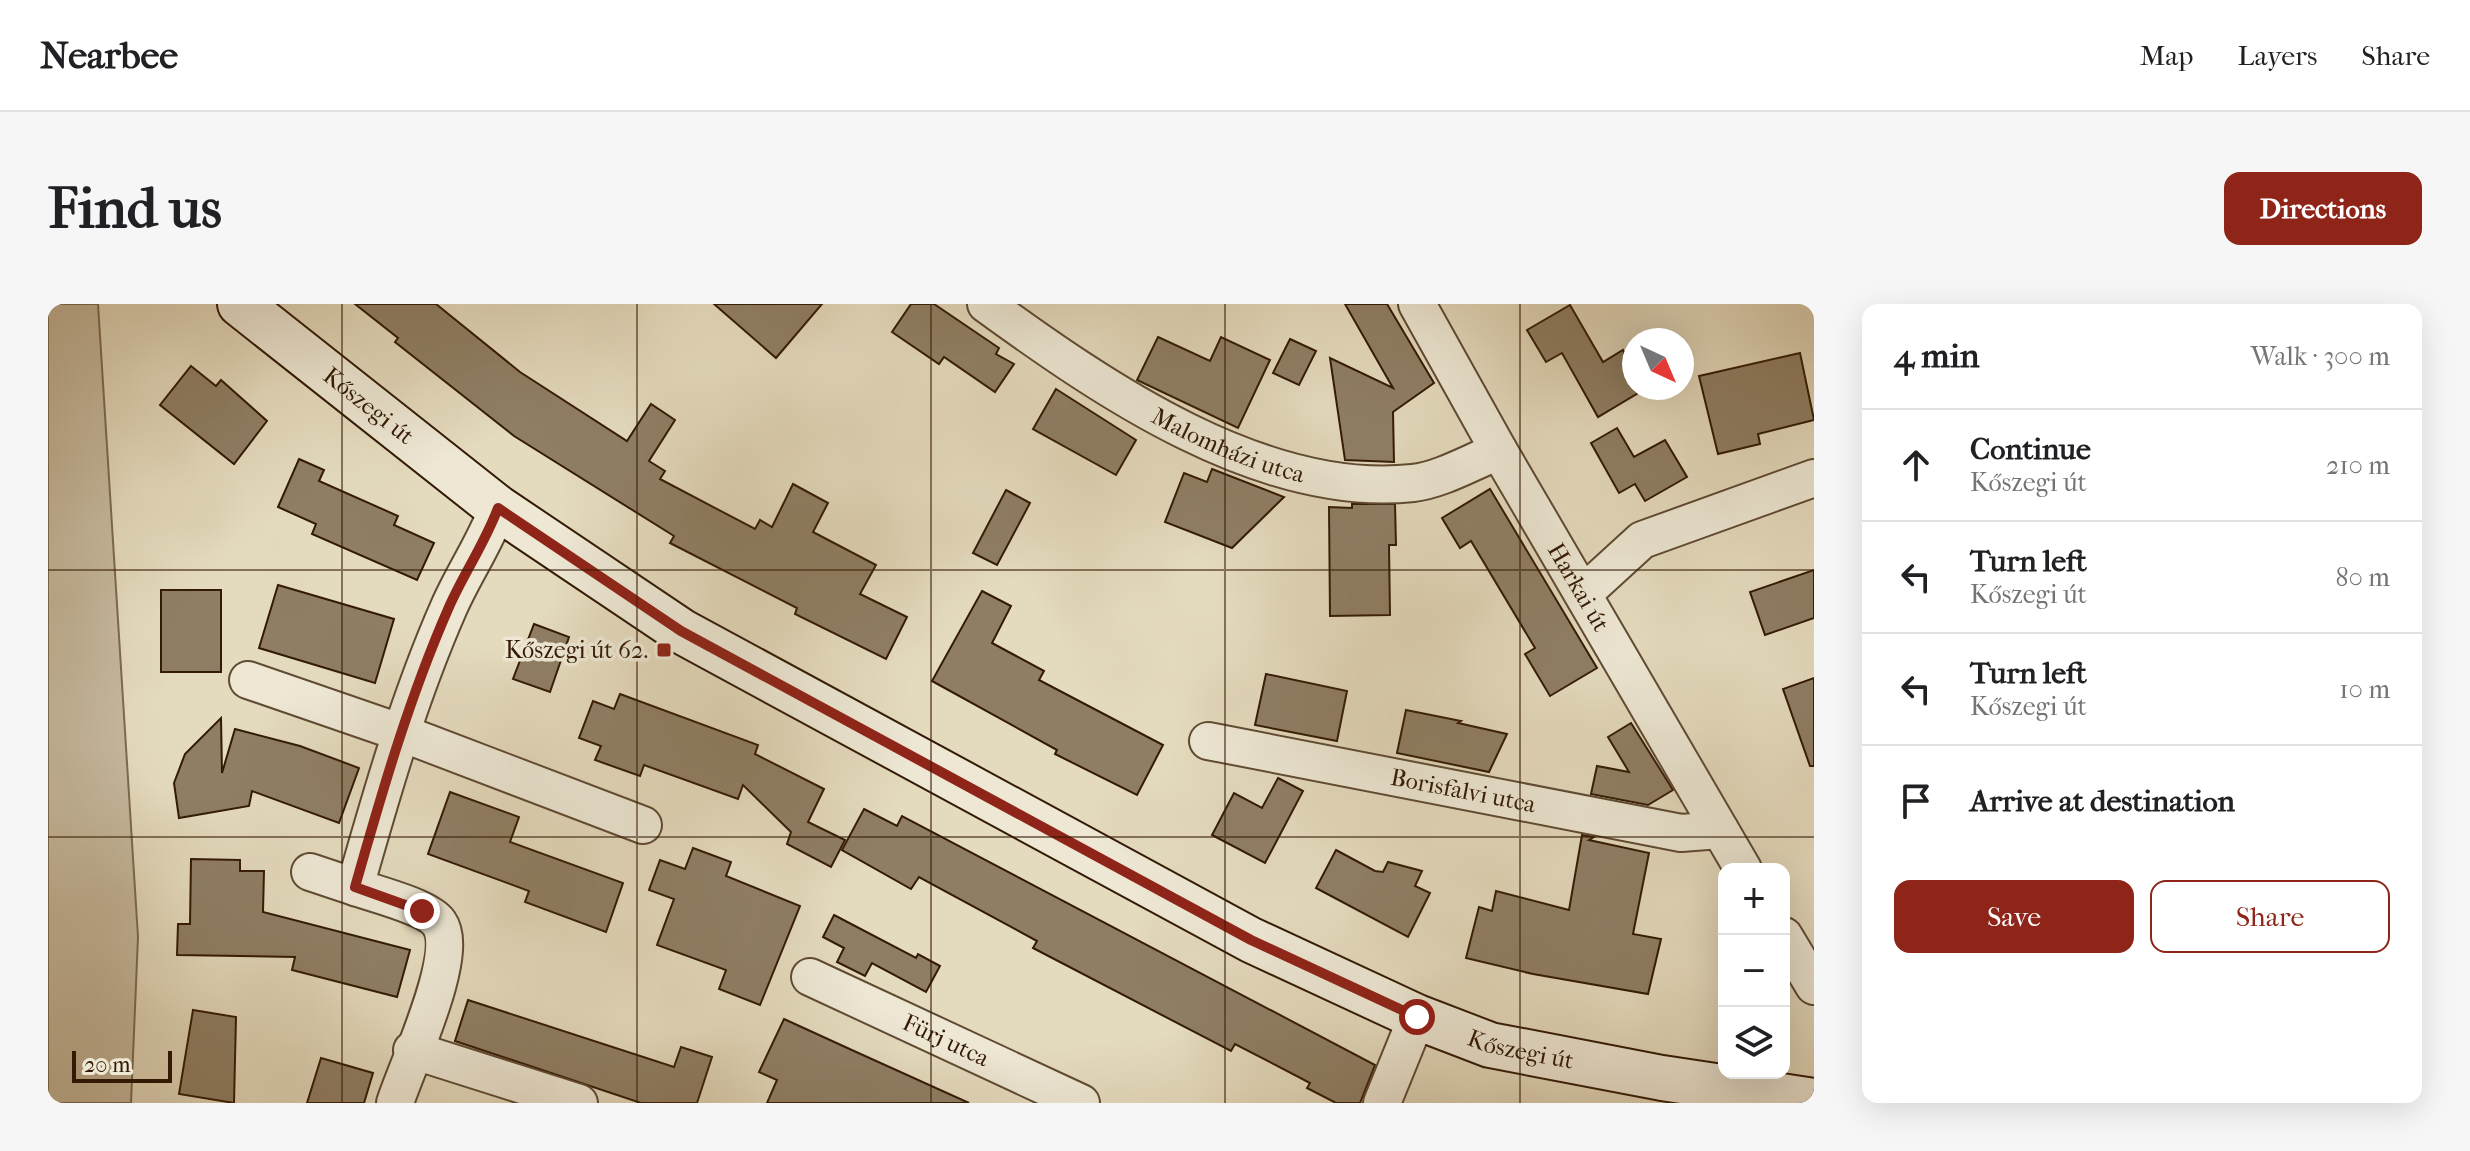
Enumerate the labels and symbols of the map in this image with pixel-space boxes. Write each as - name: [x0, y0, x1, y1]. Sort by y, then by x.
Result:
- north arrow: [1622, 328, 1694, 400]
- street label: Kőszegi út: [318, 361, 420, 450]
- street label: Malomházi utca: [1147, 402, 1308, 489]
- street label: Harkai út: [1542, 538, 1615, 637]
- place label: Kőszegi út 62.: [505, 636, 648, 664]
- marker: Kőszegi út 62.: [655, 641, 673, 659]
- street label: Borisfalvi utca: [1388, 763, 1539, 819]
- route end: [404, 893, 440, 929]
- route start: [1399, 999, 1435, 1035]
- street label: Fürj utca: [898, 1008, 995, 1073]
- street label: Kőszegi út: [1464, 1024, 1577, 1075]
- scale bar: [72, 1047, 172, 1083]

